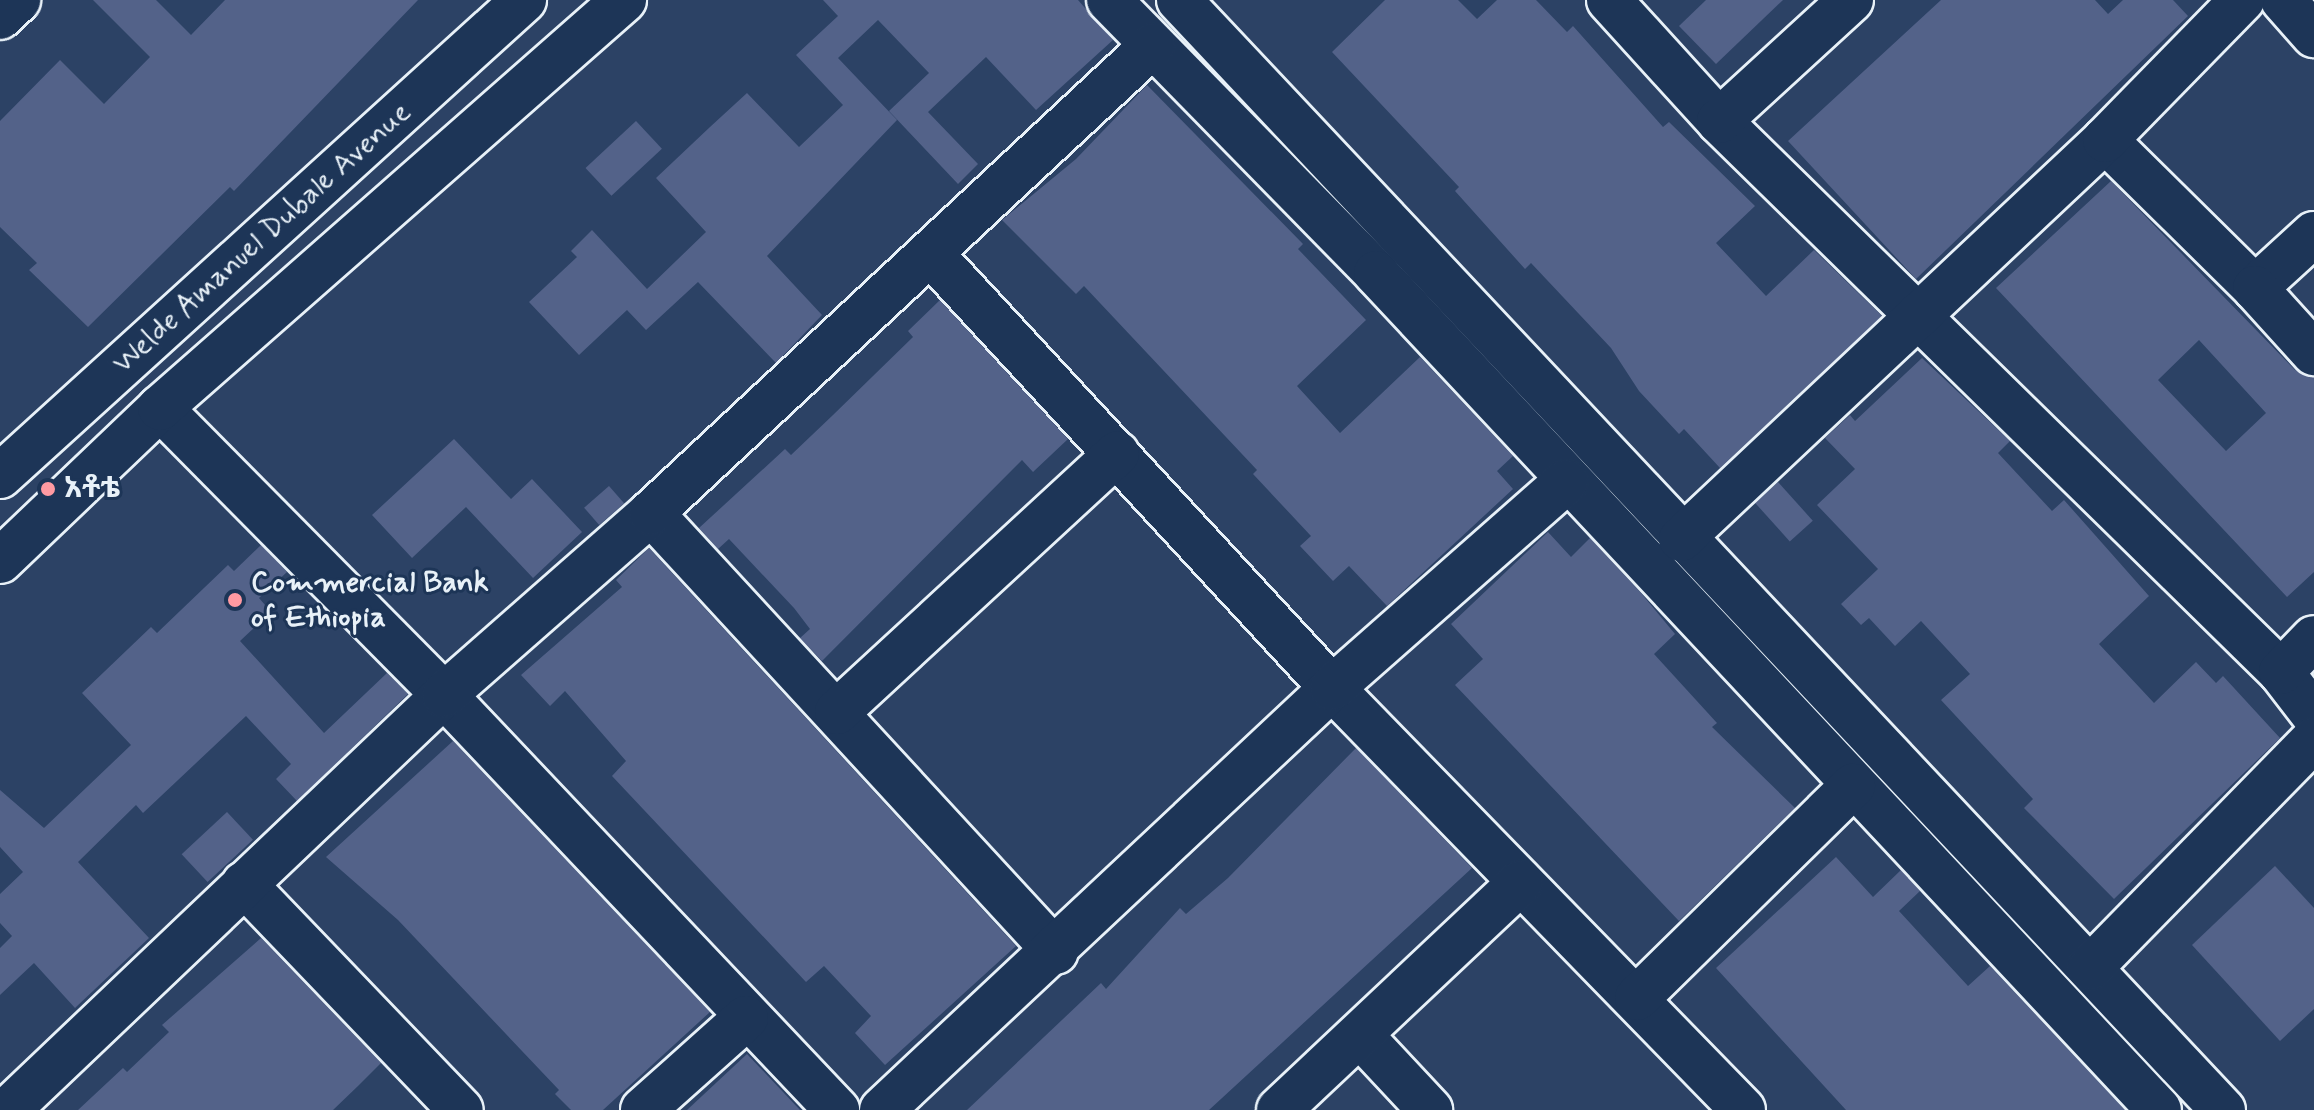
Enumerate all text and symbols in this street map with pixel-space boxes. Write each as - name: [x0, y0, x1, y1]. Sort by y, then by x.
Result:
- street label: Welde Amanuel Dubale Avenue: [103, 92, 421, 384]
- place label: አቶቴ: [64, 471, 120, 507]
- marker: አቶቴ: [39, 480, 57, 498]
- place label: Commercial Bank of Ethiopia: [251, 565, 489, 636]
- marker: Commercial Bank of Ethiopia: [226, 591, 244, 609]

